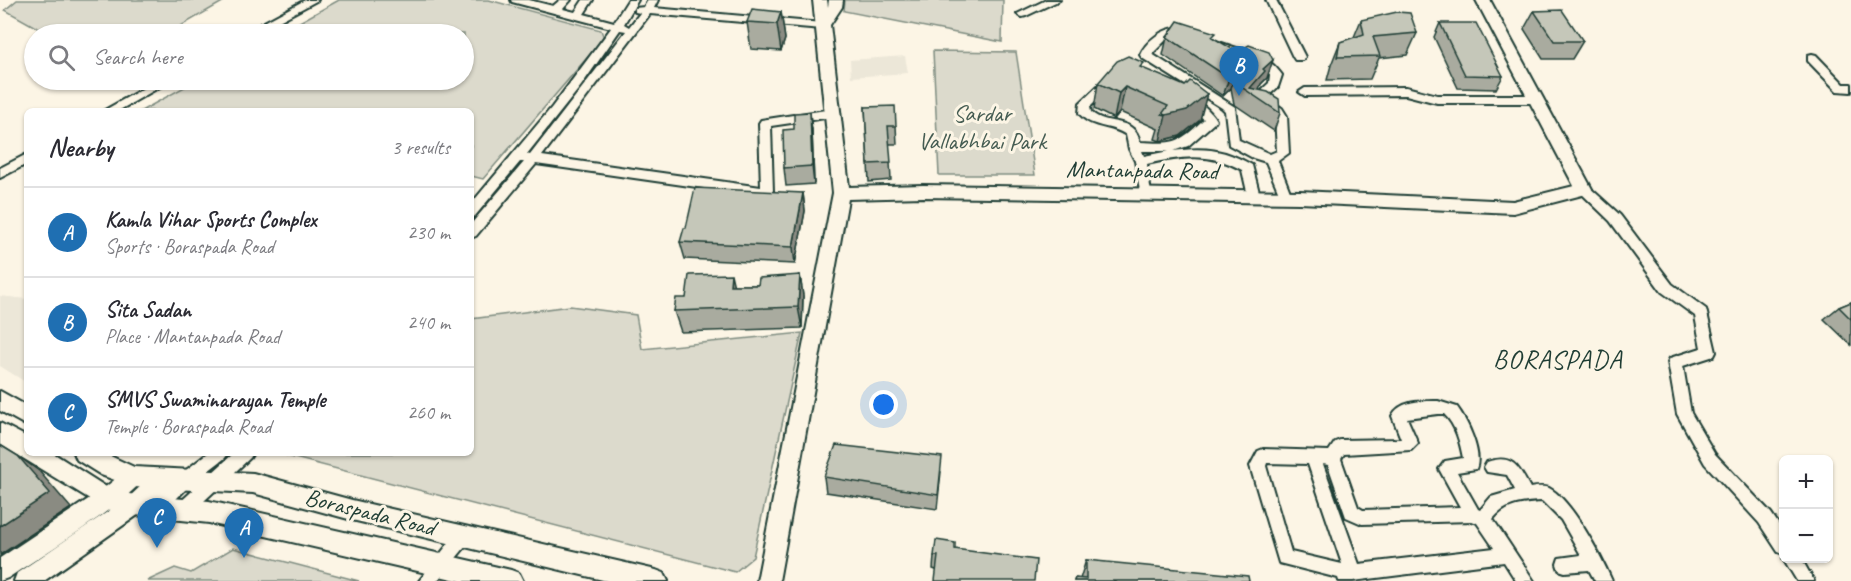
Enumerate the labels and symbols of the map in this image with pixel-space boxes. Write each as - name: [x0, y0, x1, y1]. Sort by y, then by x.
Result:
- pin: B: [1220, 46, 1258, 96]
- park label: Sardar Vallabhbai Park: [918, 98, 1048, 156]
- street label: Mantanpada Road: [1066, 154, 1222, 186]
- district label: BORASPADA: [1493, 343, 1623, 376]
- your location: [869, 390, 898, 419]
- street label: Boraspada Road: [302, 481, 441, 543]
- pin: C: [138, 498, 176, 548]
- pin: A: [224, 508, 264, 558]

